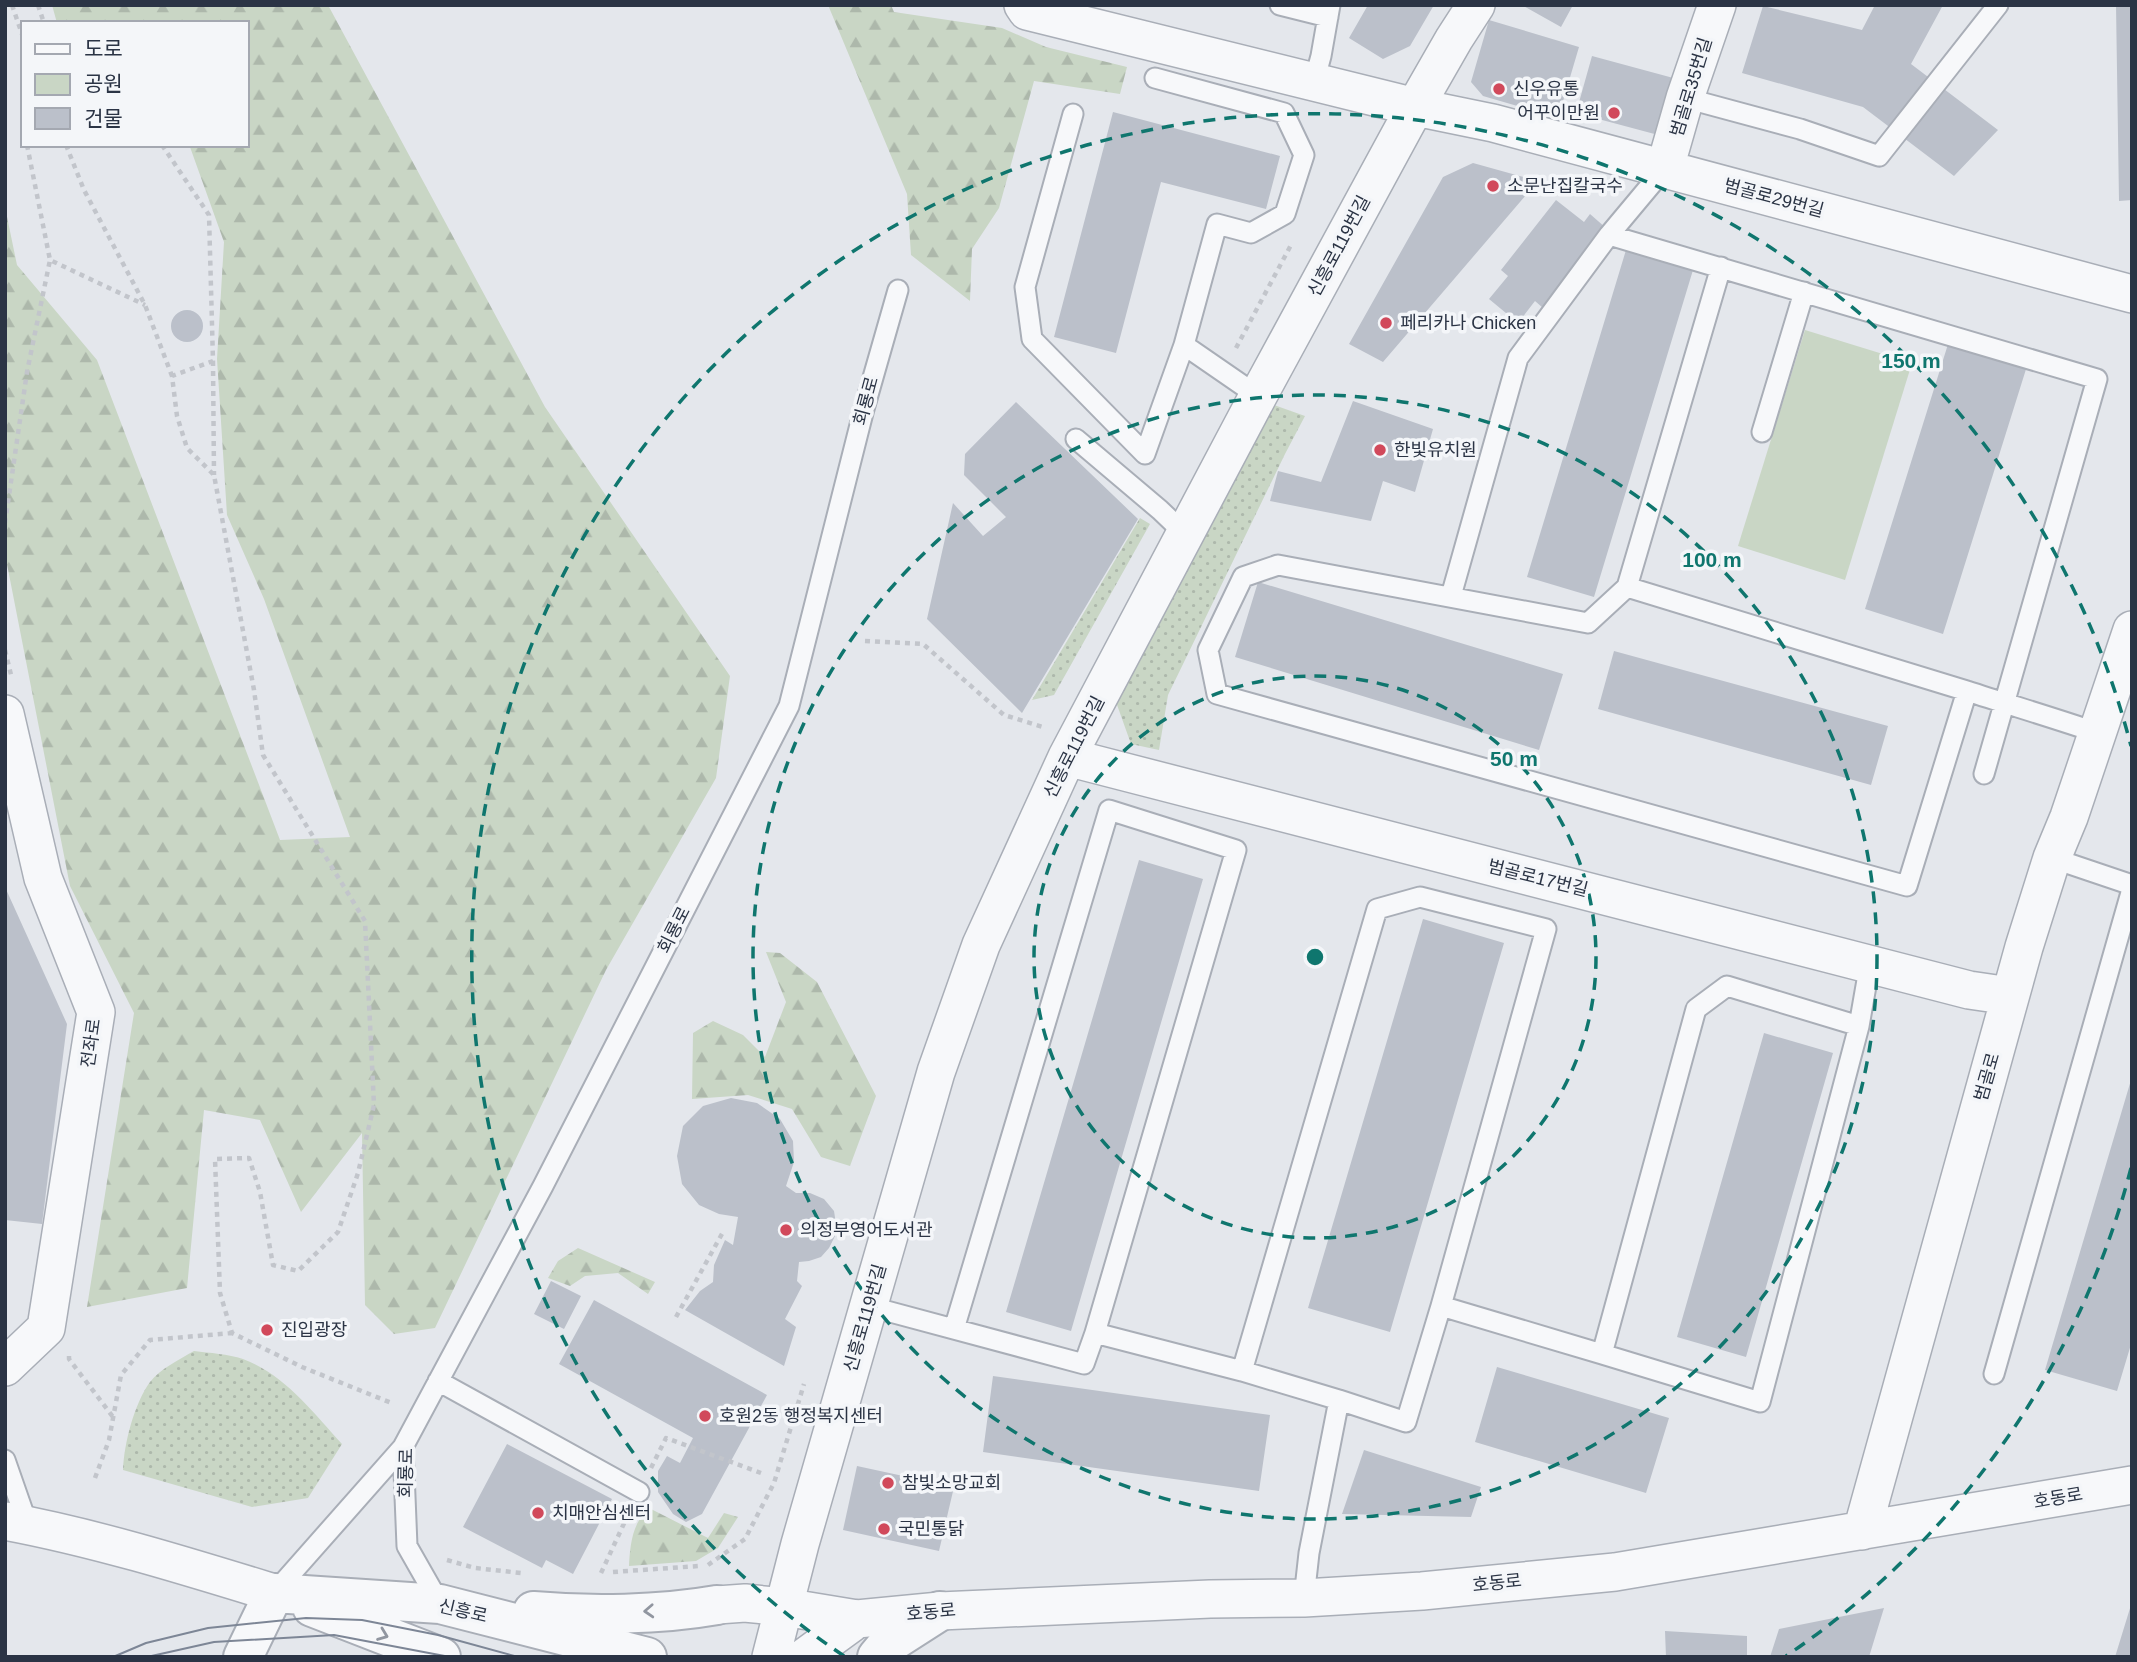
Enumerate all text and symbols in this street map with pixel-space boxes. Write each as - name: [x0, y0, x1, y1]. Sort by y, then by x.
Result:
- legend: [21, 21, 248, 147]
- street label: 범골로35번길: [1666, 35, 1716, 139]
- text: 도로: [84, 37, 123, 60]
- text: 공원: [84, 72, 123, 95]
- place label: 신우유통: [1513, 79, 1579, 99]
- marker: 신우유통: [1491, 81, 1507, 97]
- place label: 어꾸이만원: [1517, 103, 1600, 123]
- marker: 어꾸이만원: [1606, 105, 1622, 121]
- text: 건물: [84, 107, 123, 130]
- street label: 범골로29번길: [1722, 175, 1826, 221]
- place label: 소문난집칼국수: [1507, 176, 1623, 196]
- marker: 소문난집칼국수: [1485, 178, 1501, 194]
- street label: 신흥로119번길: [1304, 192, 1374, 300]
- place label: 페리카나 Chicken: [1400, 313, 1536, 333]
- marker: 페리카나 Chicken: [1378, 315, 1394, 331]
- text: 150 m: [1881, 349, 1941, 372]
- street label: 회룡로: [850, 374, 882, 428]
- place label: 한빛유치원: [1394, 440, 1477, 460]
- marker: 한빛유치원: [1372, 442, 1388, 458]
- text: 100 m: [1682, 548, 1742, 571]
- street label: 신흥로119번길: [1040, 693, 1108, 801]
- text: 50 m: [1490, 747, 1538, 770]
- street label: 범골로17번길: [1486, 856, 1590, 900]
- street label: 회룡로: [654, 903, 694, 957]
- centre of rings: [1303, 945, 1327, 969]
- street label: 전좌로: [78, 1017, 104, 1069]
- street label: 범골로: [1971, 1050, 2003, 1104]
- place label: 의정부영어도서관: [800, 1220, 933, 1240]
- marker: 의정부영어도서관: [778, 1222, 794, 1238]
- street label: 신흥로119번길: [840, 1262, 890, 1374]
- place label: 진입광장: [281, 1320, 347, 1340]
- marker: 진입광장: [259, 1322, 275, 1338]
- place label: 호원2동 행정복지센터: [719, 1406, 883, 1426]
- marker: 호원2동 행정복지센터: [697, 1408, 713, 1424]
- street label: 회룡로: [396, 1448, 416, 1498]
- place label: 참빛소망교회: [902, 1473, 1001, 1493]
- marker: 참빛소망교회: [880, 1475, 896, 1491]
- street label: 호동로: [2032, 1484, 2084, 1512]
- place label: 치매안심센터: [552, 1503, 651, 1523]
- marker: 치매안심센터: [530, 1505, 546, 1521]
- place label: 국민통닭: [898, 1519, 964, 1539]
- marker: 국민통닭: [876, 1521, 892, 1537]
- street label: 호동로: [1471, 1570, 1523, 1596]
- street label: 신흥로: [437, 1596, 489, 1626]
- street label: 호동로: [905, 1600, 957, 1624]
- one-way arrow: [643, 1603, 654, 1618]
- one-way arrow: [377, 1626, 389, 1640]

